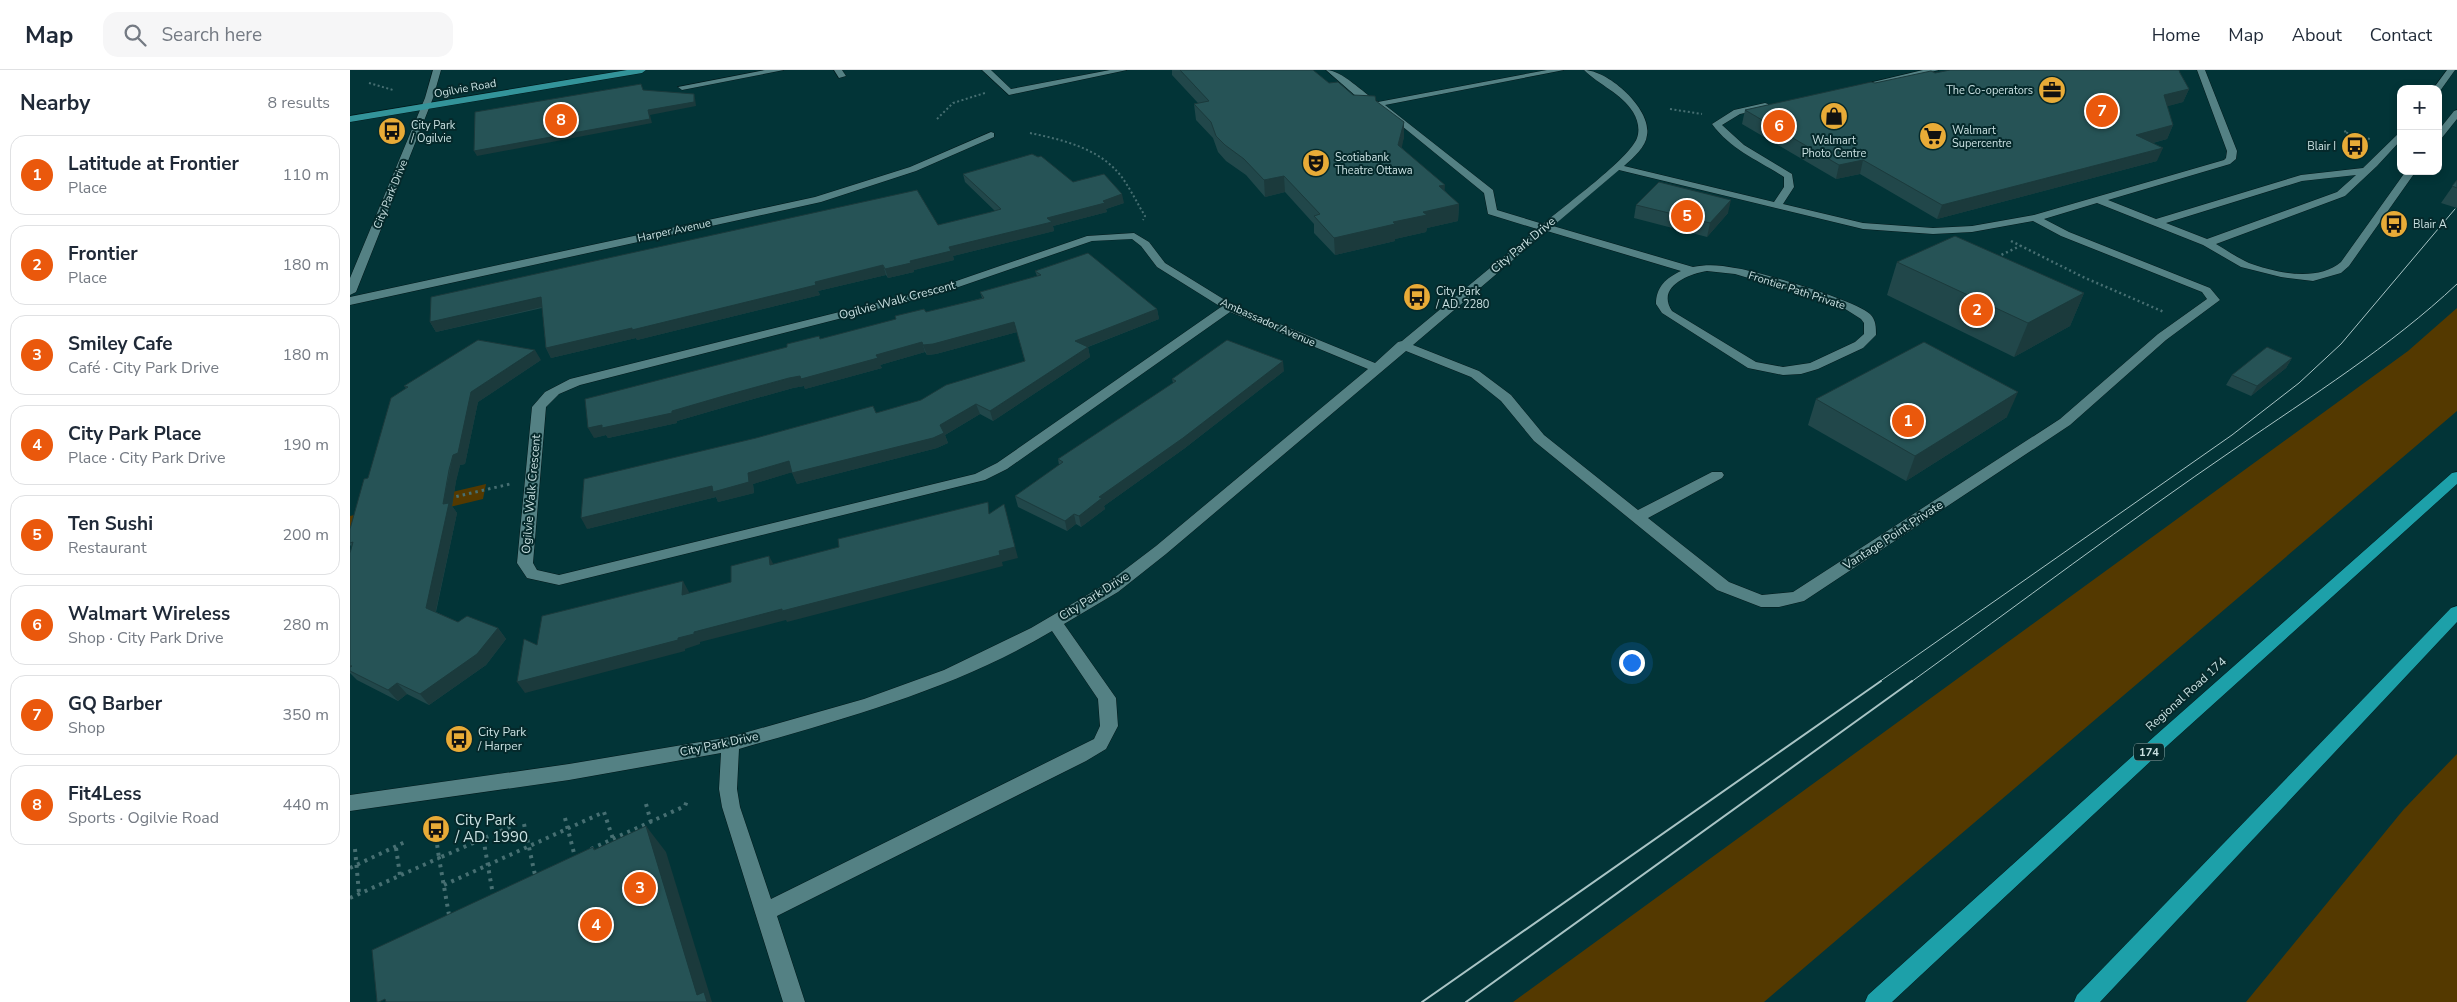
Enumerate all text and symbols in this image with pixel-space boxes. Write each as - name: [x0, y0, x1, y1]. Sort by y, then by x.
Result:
- search box: [103, 12, 453, 57]
- text: Map: [25, 19, 73, 51]
- icon: search: [121, 21, 149, 49]
- text: Search here: [161, 22, 262, 48]
- text: Home: [2152, 23, 2200, 47]
- text: Map: [2228, 23, 2264, 47]
- text: About: [2292, 23, 2342, 47]
- text: Contact: [2370, 23, 2432, 47]
- office icon: The Co-operators: [2037, 75, 2067, 105]
- street label: Ogilvie Road: [433, 76, 497, 101]
- place label: The Co-operators: [1946, 83, 2033, 98]
- map controls: [2397, 85, 2442, 175]
- button: +: [2397, 85, 2442, 130]
- text: Nearby: [20, 89, 90, 117]
- text: 8 results: [268, 92, 330, 114]
- pin: 7: [2086, 92, 2118, 130]
- pin: 8: [545, 101, 577, 139]
- shop icon: Walmart Photo Centre: [1819, 101, 1849, 131]
- pin: 6: [1763, 107, 1795, 145]
- bus stop icon: City Park / Ogilvie: [377, 116, 407, 146]
- place label: City Park / Ogilvie: [410, 118, 456, 146]
- supermarket icon: Walmart Supercentre: [1918, 121, 1948, 151]
- place label: Walmart Supercentre: [1952, 123, 2012, 151]
- button: −: [2397, 130, 2442, 175]
- bus stop icon: Blair I: [2340, 131, 2370, 161]
- place label: Walmart Photo Centre: [1802, 133, 1866, 161]
- place label: Blair I: [2307, 139, 2336, 154]
- theatre icon: Scotiabank Theatre Ottawa: [1301, 148, 1331, 178]
- place label: Scotiabank Theatre Ottawa: [1335, 150, 1413, 178]
- text: Latitude at Frontier: [68, 151, 239, 177]
- street label: City Park Drive: [370, 157, 411, 231]
- text: 1: [32, 164, 42, 186]
- text: 110 m: [282, 164, 329, 186]
- text: Place: [68, 177, 107, 199]
- pin: 5: [1671, 197, 1703, 235]
- bus stop icon: Blair A: [2379, 209, 2409, 239]
- street label: City Park Drive: [1487, 213, 1559, 277]
- street label: Harper Avenue: [636, 215, 712, 246]
- place label: Blair A: [2413, 217, 2447, 232]
- text: Frontier: [68, 241, 138, 267]
- text: 2: [32, 254, 42, 276]
- text: 180 m: [282, 254, 329, 276]
- text: Place: [68, 267, 107, 289]
- street label: Frontier Path Private: [1746, 268, 1847, 313]
- street label: Ogilvie Walk Crescent: [837, 277, 958, 323]
- bus stop icon: City Park / AD. 2280: [1402, 282, 1432, 312]
- place label: City Park / AD. 2280: [1435, 284, 1490, 312]
- pin: 2: [1961, 291, 1993, 329]
- street label: Ambassador Avenue: [1218, 295, 1318, 350]
- text: Smiley Cafe: [68, 331, 173, 357]
- text: 3: [32, 344, 42, 366]
- text: 180 m: [282, 344, 329, 366]
- text: Café · City Park Drive: [68, 357, 219, 379]
- pin: 1: [1892, 402, 1924, 440]
- text: City Park Place: [68, 421, 201, 447]
- street label: Ogilvie Walk Crescent: [518, 433, 544, 554]
- text: 4: [32, 434, 42, 456]
- text: 190 m: [282, 434, 329, 456]
- text: Place · City Park Drive: [68, 447, 226, 469]
- street label: Vantage Point Private: [1839, 497, 1946, 574]
- text: Ten Sushi: [68, 511, 153, 537]
- text: 5: [32, 524, 42, 546]
- text: 200 m: [282, 524, 329, 546]
- text: Restaurant: [68, 537, 147, 559]
- street label: City Park Drive: [1056, 568, 1132, 624]
- text: Walmart Wireless: [68, 601, 230, 627]
- text: 6: [32, 614, 42, 636]
- text: 280 m: [282, 614, 329, 636]
- text: Shop · City Park Drive: [68, 627, 224, 649]
- your location: [1619, 650, 1645, 676]
- street label: Regional Road 174: [2142, 654, 2230, 734]
- text: GQ Barber: [68, 691, 162, 717]
- text: 7: [32, 704, 42, 726]
- text: 350 m: [282, 704, 329, 726]
- text: Shop: [68, 717, 105, 739]
- bus stop icon: City Park / Harper: [444, 724, 474, 754]
- place label: City Park / Harper: [477, 724, 527, 754]
- street label: City Park Drive: [678, 728, 760, 760]
- road number: 174: [2134, 744, 2164, 760]
- text: Fit4Less: [68, 781, 142, 807]
- text: 8: [32, 794, 42, 816]
- text: 440 m: [282, 794, 329, 816]
- text: Sports · Ogilvie Road: [68, 807, 219, 829]
- place label: City Park / AD. 1990: [454, 810, 528, 847]
- bus stop icon: City Park / AD. 1990: [421, 814, 451, 844]
- pin: 3: [624, 869, 656, 907]
- pin: 4: [580, 906, 612, 944]

